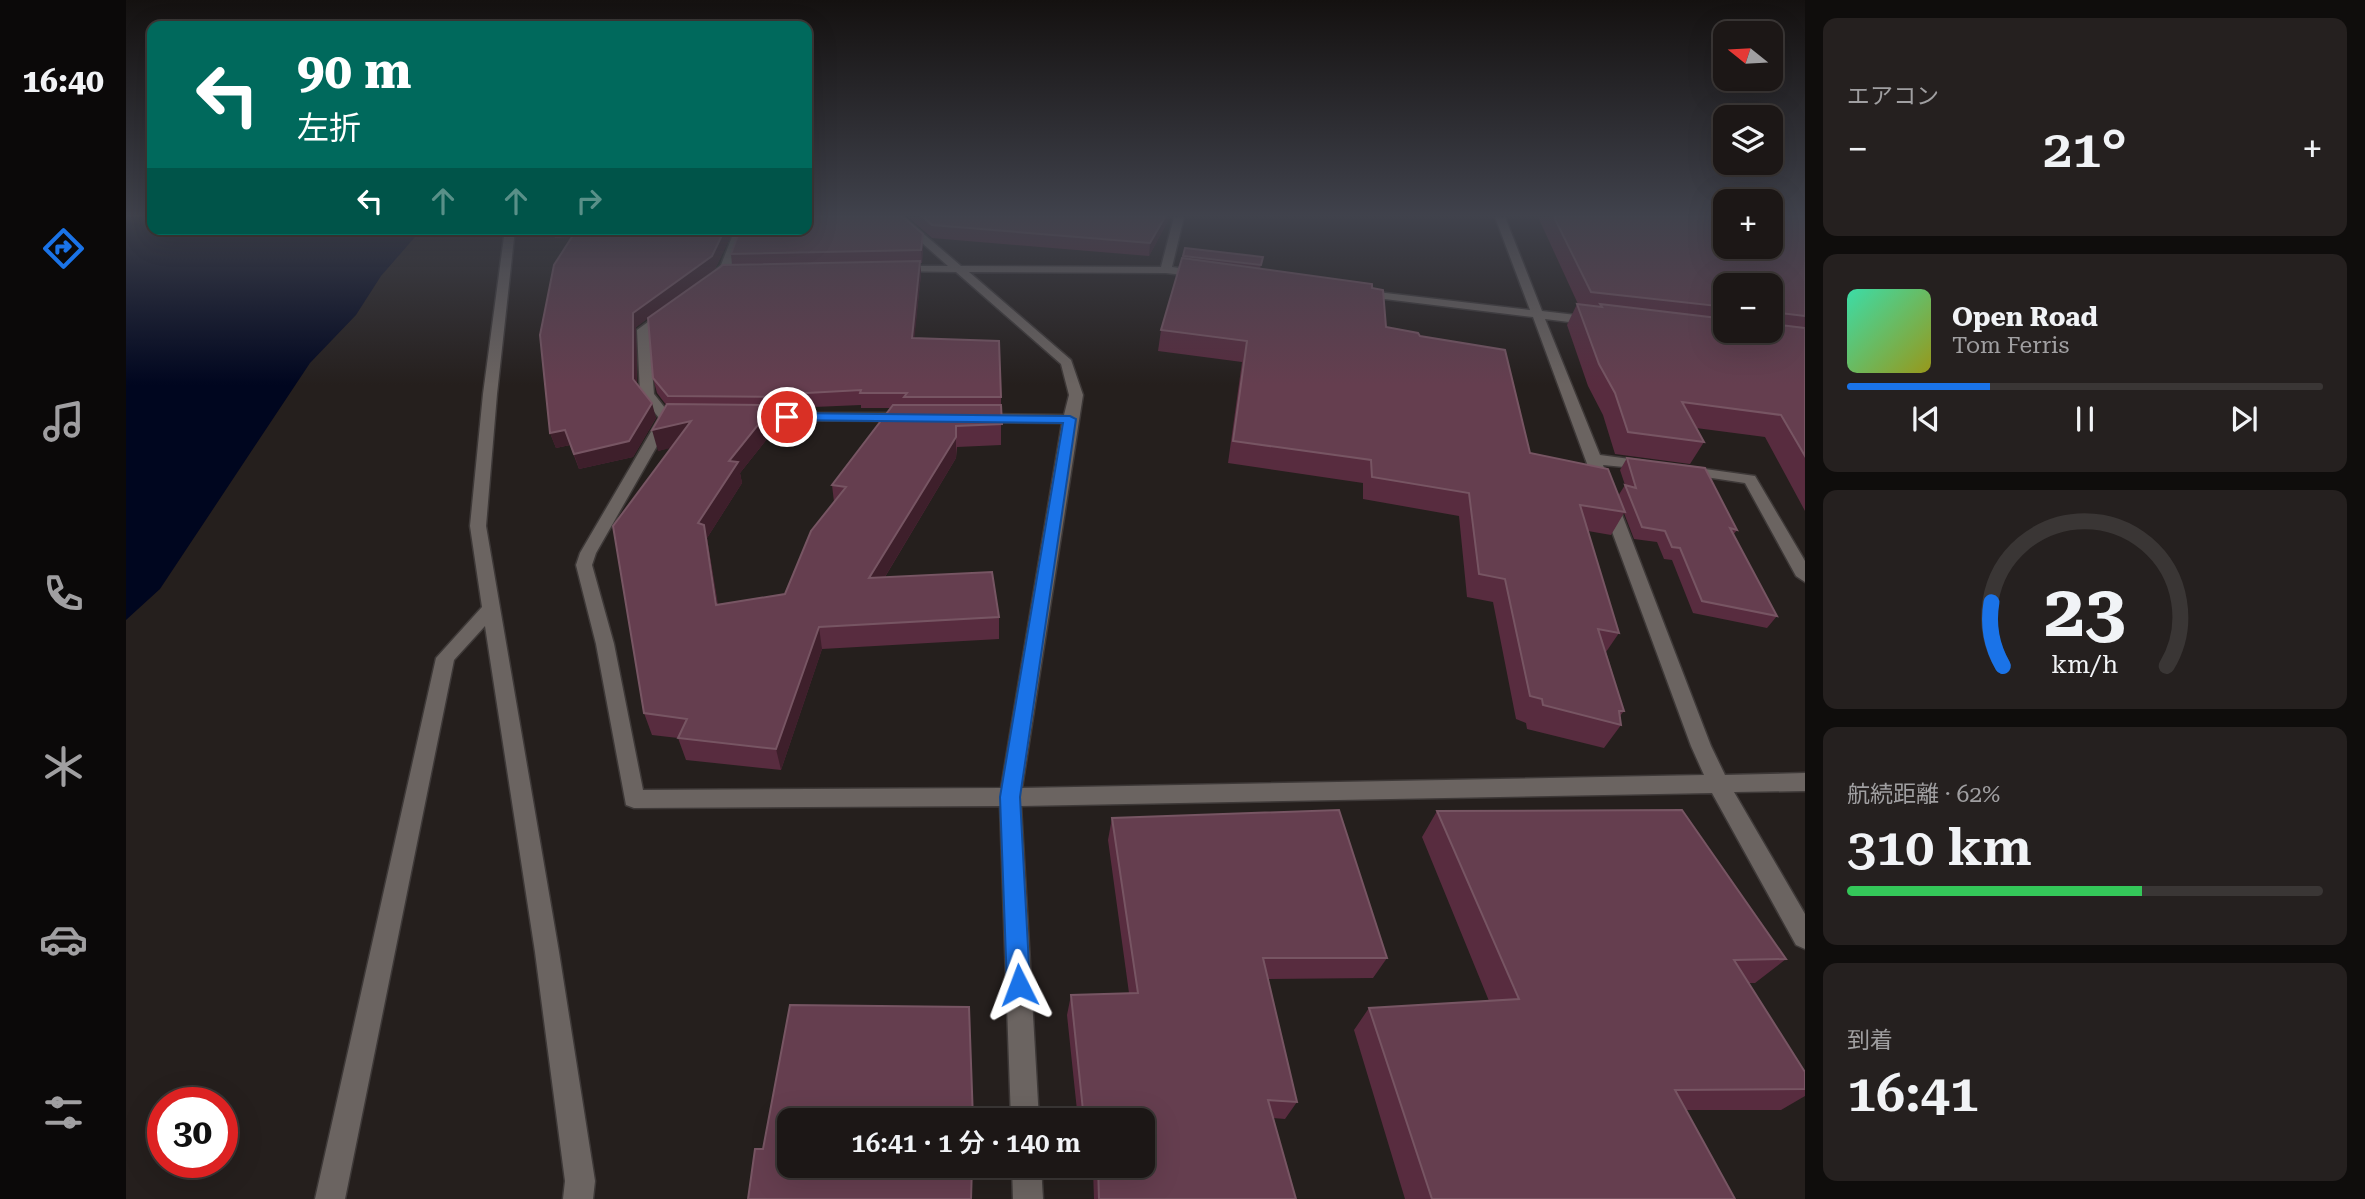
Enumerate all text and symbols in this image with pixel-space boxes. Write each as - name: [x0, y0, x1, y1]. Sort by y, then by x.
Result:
- north arrow: [1713, 21, 1783, 91]
- map controls: [1713, 21, 1783, 343]
- text: 90 m: [297, 43, 412, 100]
- icon: left: [182, 49, 273, 140]
- text: 16:40: [22, 62, 104, 100]
- text: エアコン: [1847, 83, 1939, 110]
- button: layers: [1713, 105, 1783, 175]
- text: 左折: [297, 109, 361, 147]
- text: 21°: [2043, 119, 2127, 180]
- text: −: [1847, 127, 1868, 171]
- text: +: [2302, 127, 2323, 171]
- icon: left: [351, 182, 389, 220]
- icon: ahead: [424, 182, 462, 220]
- icon: ahead: [497, 182, 535, 220]
- icon: right: [570, 182, 608, 220]
- button: +: [1713, 189, 1783, 259]
- icon: directions: [39, 224, 88, 273]
- button: −: [1713, 273, 1783, 343]
- text: Open Road: [1952, 302, 2098, 332]
- text: Tom Ferris: [1952, 332, 2069, 359]
- pin: [757, 387, 817, 447]
- icon: music: [39, 397, 88, 446]
- icon: arrive: [768, 398, 806, 436]
- icon: previous: [1907, 400, 1945, 438]
- icon: pause: [2066, 400, 2104, 438]
- icon: next: [2225, 400, 2263, 438]
- icon: phone: [39, 569, 88, 618]
- text: 23: [2044, 569, 2126, 654]
- text: km/h: [2052, 649, 2118, 678]
- icon: climate: [39, 742, 88, 791]
- text: 航続距離 · 62%: [1847, 781, 2000, 808]
- text: 310 km: [1847, 817, 2032, 878]
- icon: car: [39, 915, 88, 964]
- position arrow: [982, 948, 1056, 1022]
- text: 到着: [1847, 1027, 1893, 1054]
- text: 16:41: [1847, 1063, 1979, 1124]
- speed limit sign: 30: [147, 1087, 238, 1178]
- icon: filters: [39, 1088, 88, 1137]
- text: 16:41 · 1 分 · 140 m: [851, 1128, 1081, 1158]

